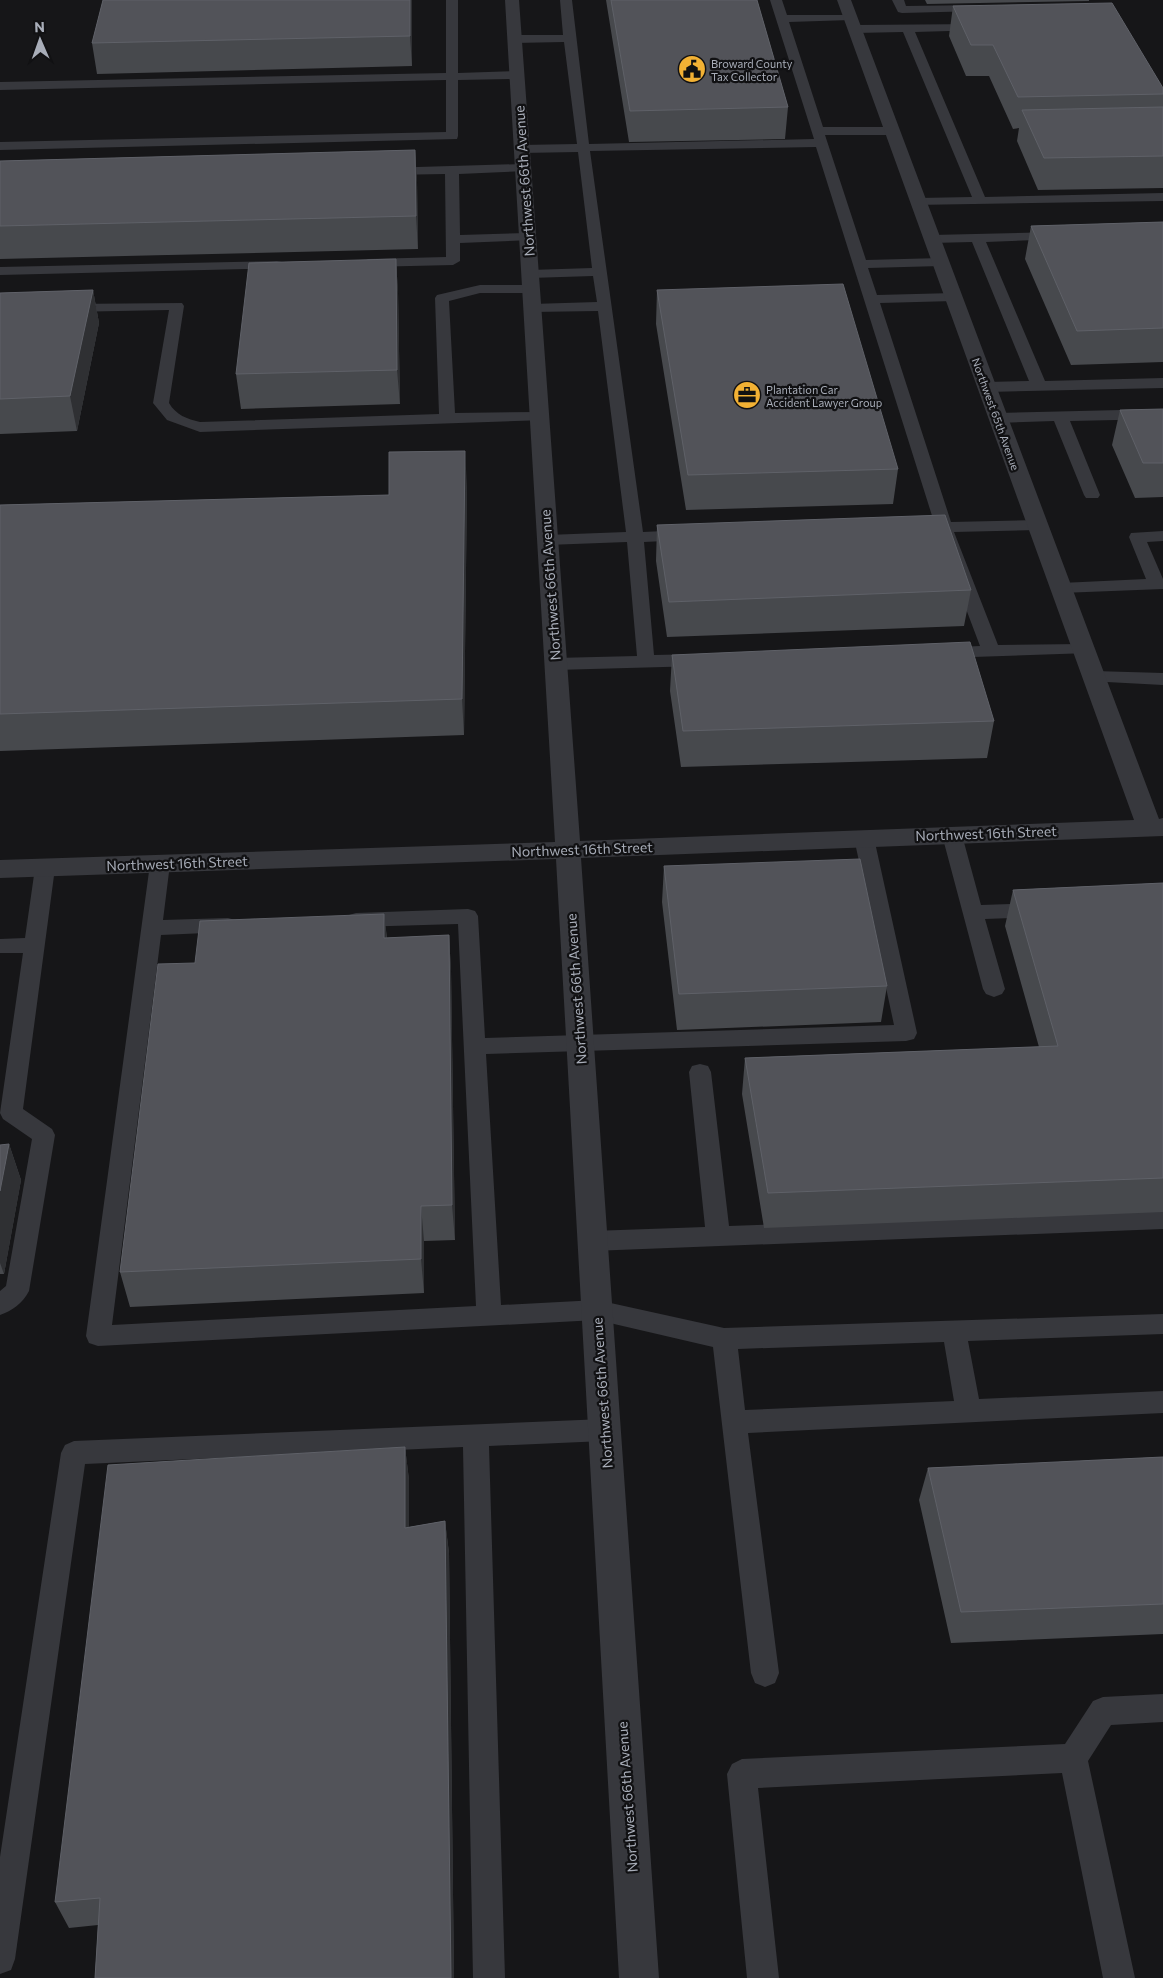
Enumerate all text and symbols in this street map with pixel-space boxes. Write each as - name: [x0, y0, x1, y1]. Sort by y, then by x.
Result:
- north arrow: [15, 15, 65, 65]
- text: N: [34, 18, 45, 35]
- public building icon: Broward County Tax Collector: [677, 54, 707, 84]
- place label: Broward County Tax Collector: [711, 57, 793, 83]
- street label: Northwest 66th Avenue: [510, 105, 538, 257]
- street label: Northwest 65th Avenue: [970, 356, 1022, 472]
- office icon: Plantation Car Accident Lawyer Group: [732, 380, 762, 410]
- place label: Plantation Car Accident Lawyer Group: [766, 383, 882, 409]
- street label: Northwest 66th Avenue: [536, 509, 564, 661]
- street label: Northwest 16th Street: [915, 822, 1057, 844]
- street label: Northwest 16th Street: [511, 838, 653, 860]
- street label: Northwest 16th Street: [106, 852, 248, 874]
- street label: Northwest 66th Avenue: [562, 913, 590, 1065]
- street label: Northwest 66th Avenue: [588, 1317, 616, 1469]
- street label: Northwest 66th Avenue: [613, 1721, 641, 1873]

